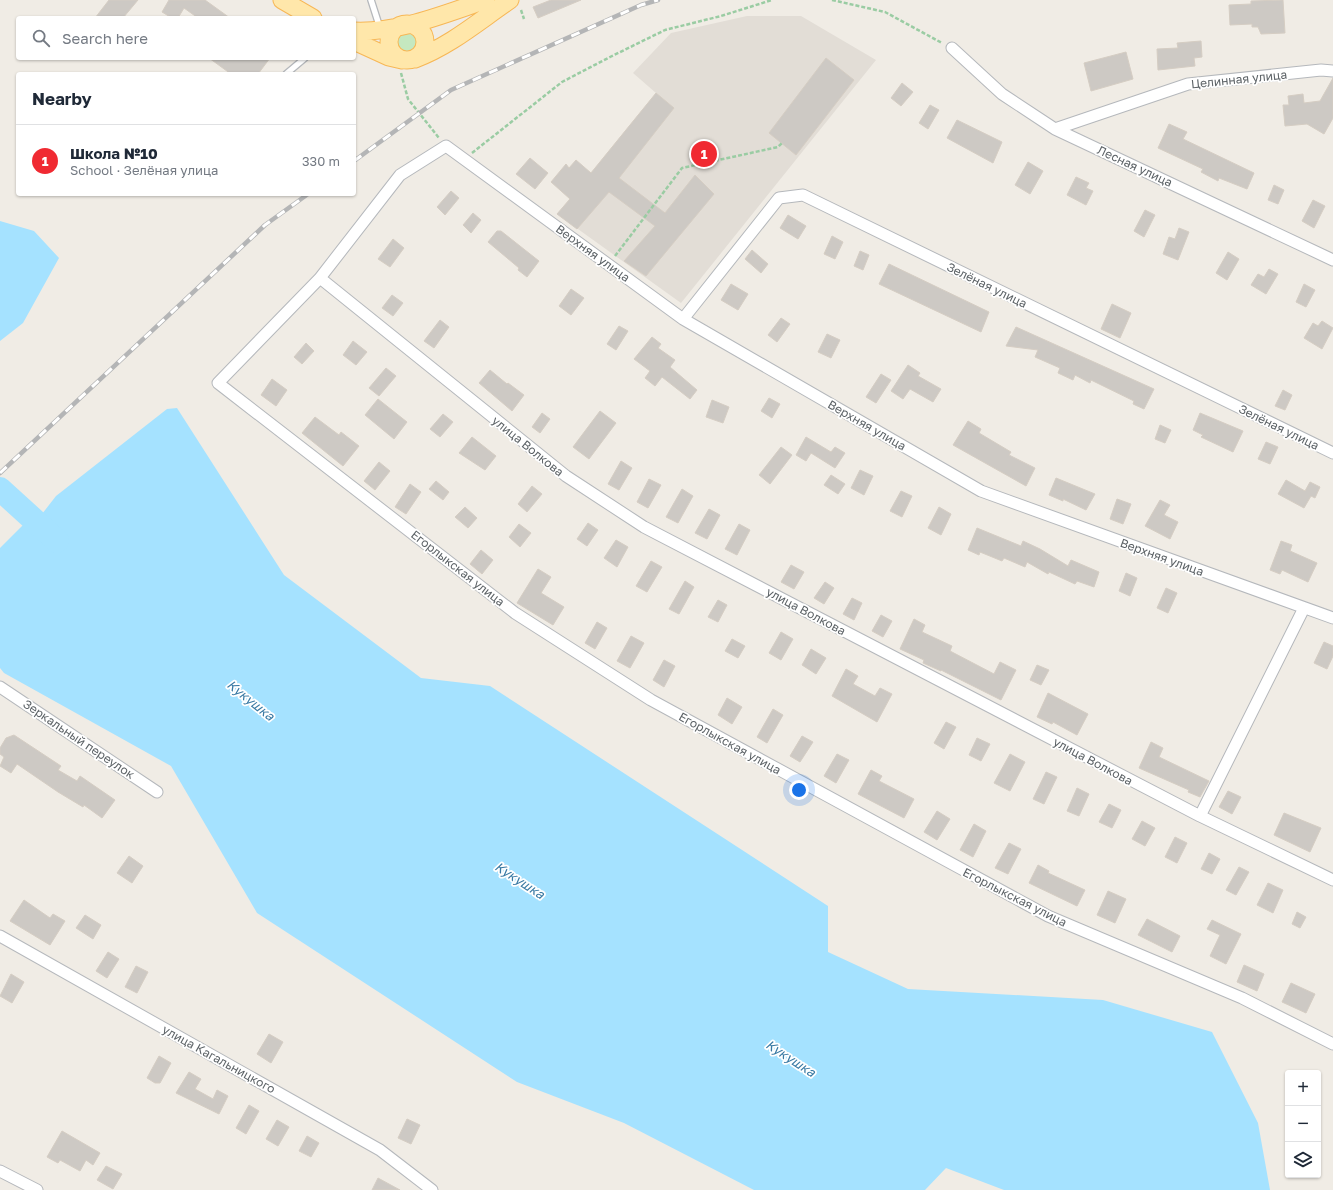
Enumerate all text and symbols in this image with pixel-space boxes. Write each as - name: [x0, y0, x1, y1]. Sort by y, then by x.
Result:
- search box: [16, 16, 356, 60]
- icon: search: [30, 27, 52, 49]
- text: Search here: [62, 29, 148, 47]
- street label: Целинная улица: [1190, 66, 1288, 92]
- text: Nearby: [32, 88, 92, 109]
- pin: 1: [691, 139, 717, 169]
- street label: Лесная улица: [1095, 142, 1175, 190]
- text: Школа №10: [70, 144, 158, 162]
- text: 1: [42, 153, 48, 169]
- text: 330 m: [302, 153, 340, 169]
- text: School · Зелёная улица: [70, 162, 218, 178]
- street label: Верхняя улица: [553, 221, 633, 285]
- street label: Зелёная улица: [944, 259, 1030, 311]
- street label: Верхняя улица: [825, 397, 909, 453]
- street label: Зелёная улица: [1236, 401, 1322, 453]
- street label: улица Волкова: [489, 413, 567, 479]
- street label: Егорлыкская улица: [408, 527, 508, 609]
- street label: Верхняя улица: [1118, 535, 1206, 579]
- street label: улица Волкова: [764, 584, 848, 638]
- water label: Кукушка: [224, 676, 278, 724]
- street label: Зеркальный переулок: [20, 696, 138, 782]
- street label: Егорлыкская улица: [676, 709, 784, 777]
- street label: улица Волкова: [1051, 734, 1135, 788]
- your location: [789, 780, 809, 800]
- water label: Кукушка: [492, 858, 548, 902]
- street label: Егорлыкская улица: [960, 864, 1070, 930]
- street label: улица Кагальницкого: [160, 1022, 278, 1096]
- water label: Кукушка: [763, 1036, 819, 1080]
- map controls: [1285, 1070, 1321, 1178]
- button: +: [1285, 1070, 1321, 1106]
- button: −: [1285, 1106, 1321, 1142]
- button: layers: [1285, 1142, 1321, 1178]

